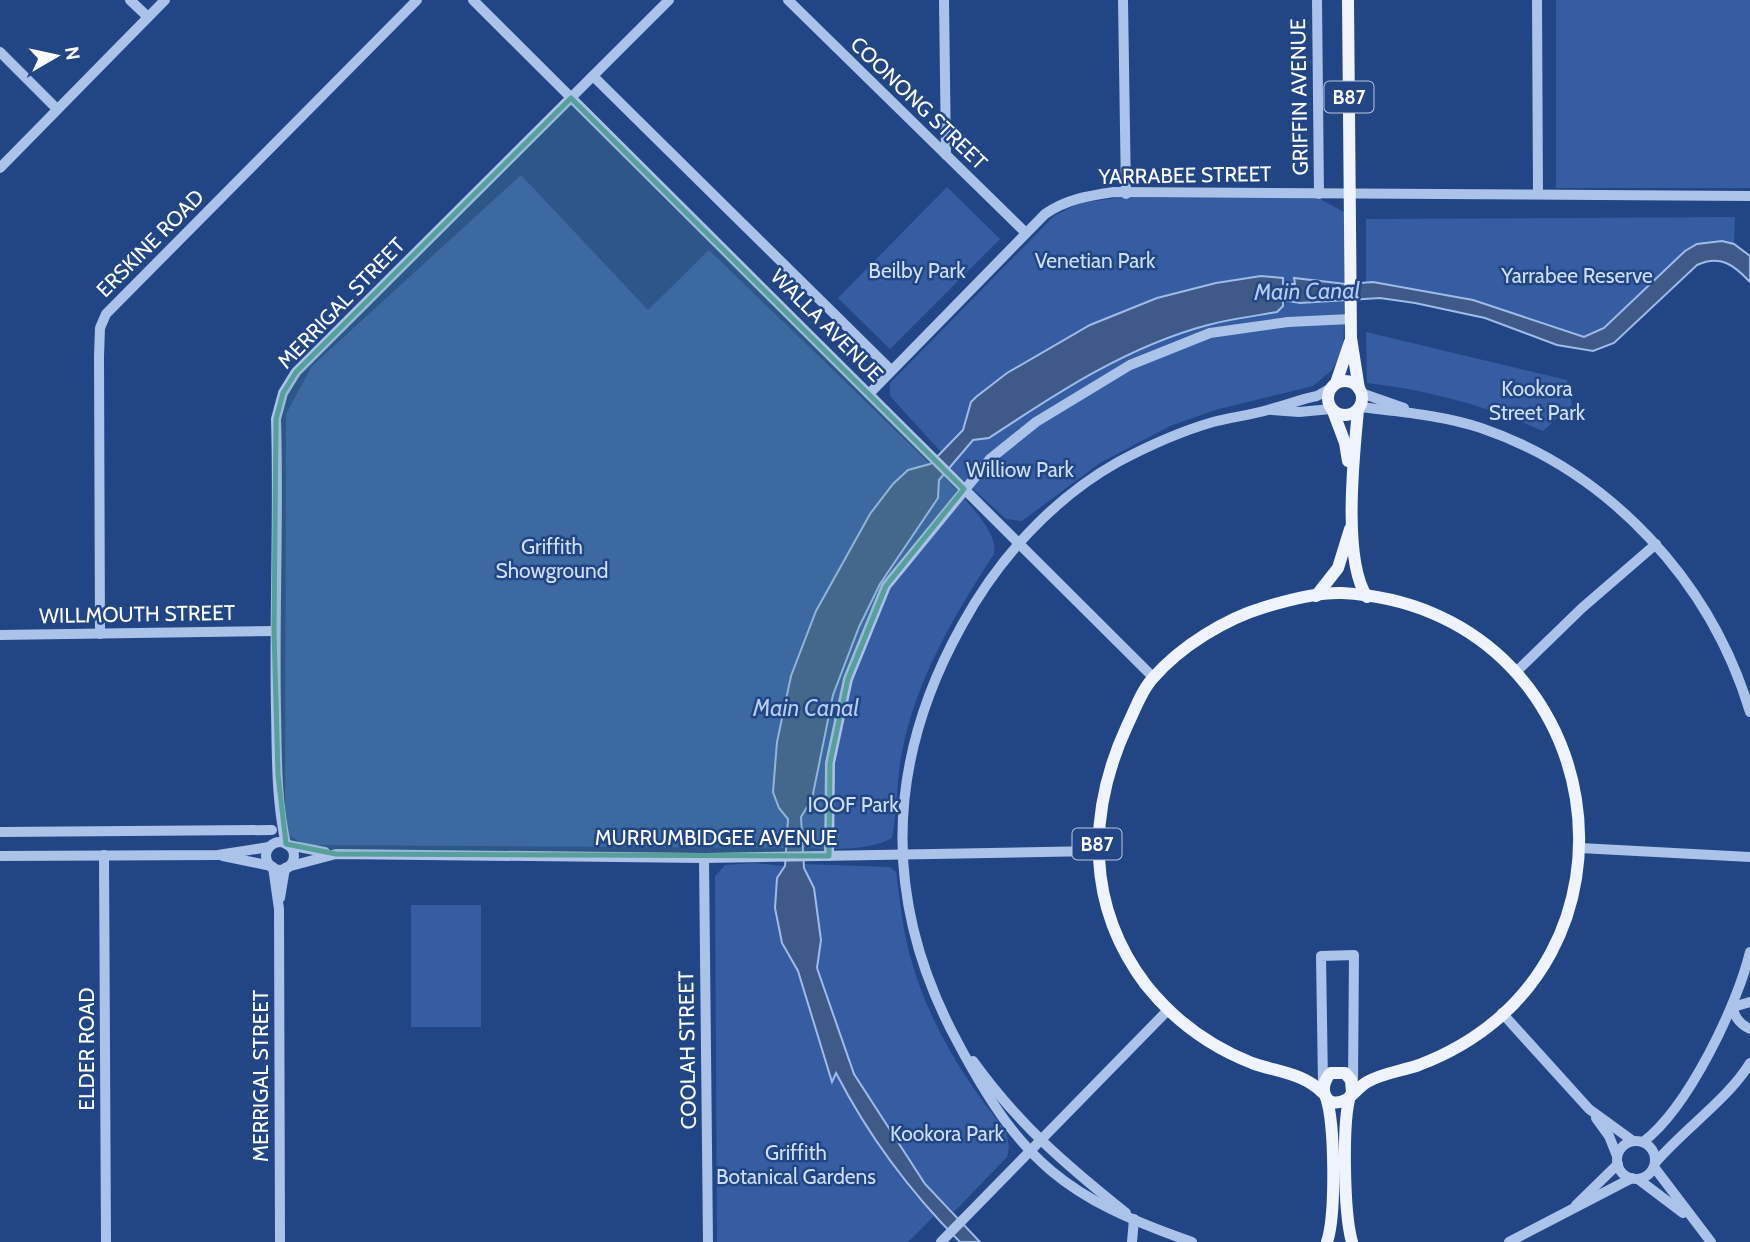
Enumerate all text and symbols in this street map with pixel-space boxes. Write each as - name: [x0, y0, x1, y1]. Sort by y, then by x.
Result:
- street label: GRIFFIN AVENUE: [1285, 18, 1313, 176]
- north arrow: [21, 21, 91, 91]
- street label: COONONG STREET: [846, 31, 992, 175]
- text: N: [60, 45, 85, 62]
- road number: B87: [1324, 82, 1374, 113]
- street label: YARRABEE STREET: [1097, 161, 1272, 189]
- street label: ERSKINE ROAD: [91, 184, 209, 302]
- street label: MERRIGAL STREET: [272, 232, 410, 374]
- park label: Venetian Park: [1035, 248, 1156, 273]
- park label: Beilby Park: [868, 258, 966, 283]
- park label: Yarrabee Reserve: [1500, 263, 1653, 288]
- street label: WALLA AVENUE: [766, 264, 888, 386]
- water label: Main Canal: [1253, 276, 1361, 306]
- park label: Kookora Street Park: [1489, 376, 1586, 425]
- park label: Williow Park: [966, 457, 1074, 482]
- park label: Griffith Showground: [496, 534, 608, 583]
- street label: WILLMOUTH STREET: [39, 600, 235, 628]
- water label: Main Canal: [752, 694, 860, 722]
- park label: IOOF Park: [807, 792, 899, 817]
- street label: MURRUMBIDGEE AVENUE: [595, 825, 837, 850]
- road number: B87: [1072, 828, 1122, 860]
- street label: COOLAH STREET: [673, 971, 701, 1129]
- street label: ELDER ROAD: [74, 987, 99, 1111]
- street label: MERRIGAL STREET: [248, 990, 273, 1162]
- park label: Kookora Park: [890, 1121, 1005, 1146]
- park label: Griffith Botanical Gardens: [716, 1140, 876, 1189]

